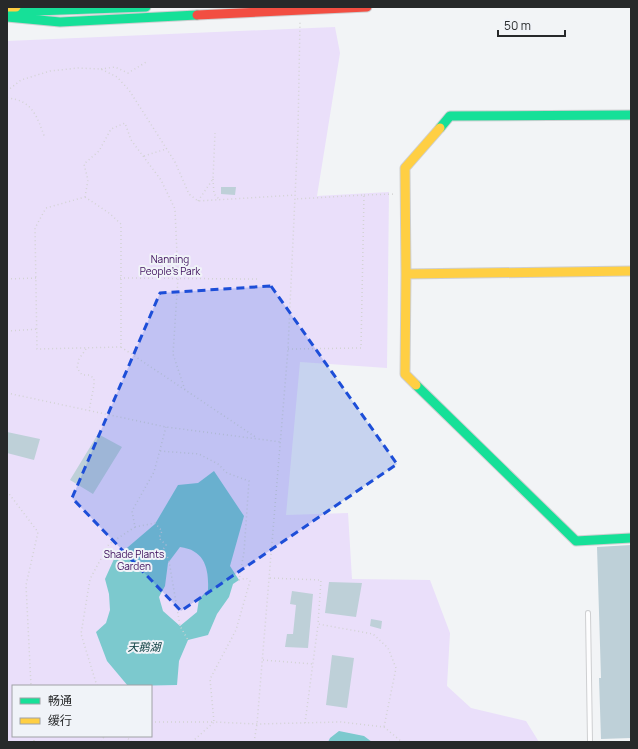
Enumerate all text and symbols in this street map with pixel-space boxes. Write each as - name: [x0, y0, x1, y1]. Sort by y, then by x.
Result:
- scale bar: [498, 12, 565, 38]
- text: 50 m: [504, 17, 531, 34]
- park label: Nanning People's Park: [140, 252, 201, 278]
- park label: Shade Plants Garden: [104, 547, 164, 573]
- water label: 天鹅湖: [128, 639, 162, 654]
- legend: [12, 685, 152, 737]
- text: 畅通: [48, 692, 72, 709]
- text: 缓行: [48, 712, 72, 729]

